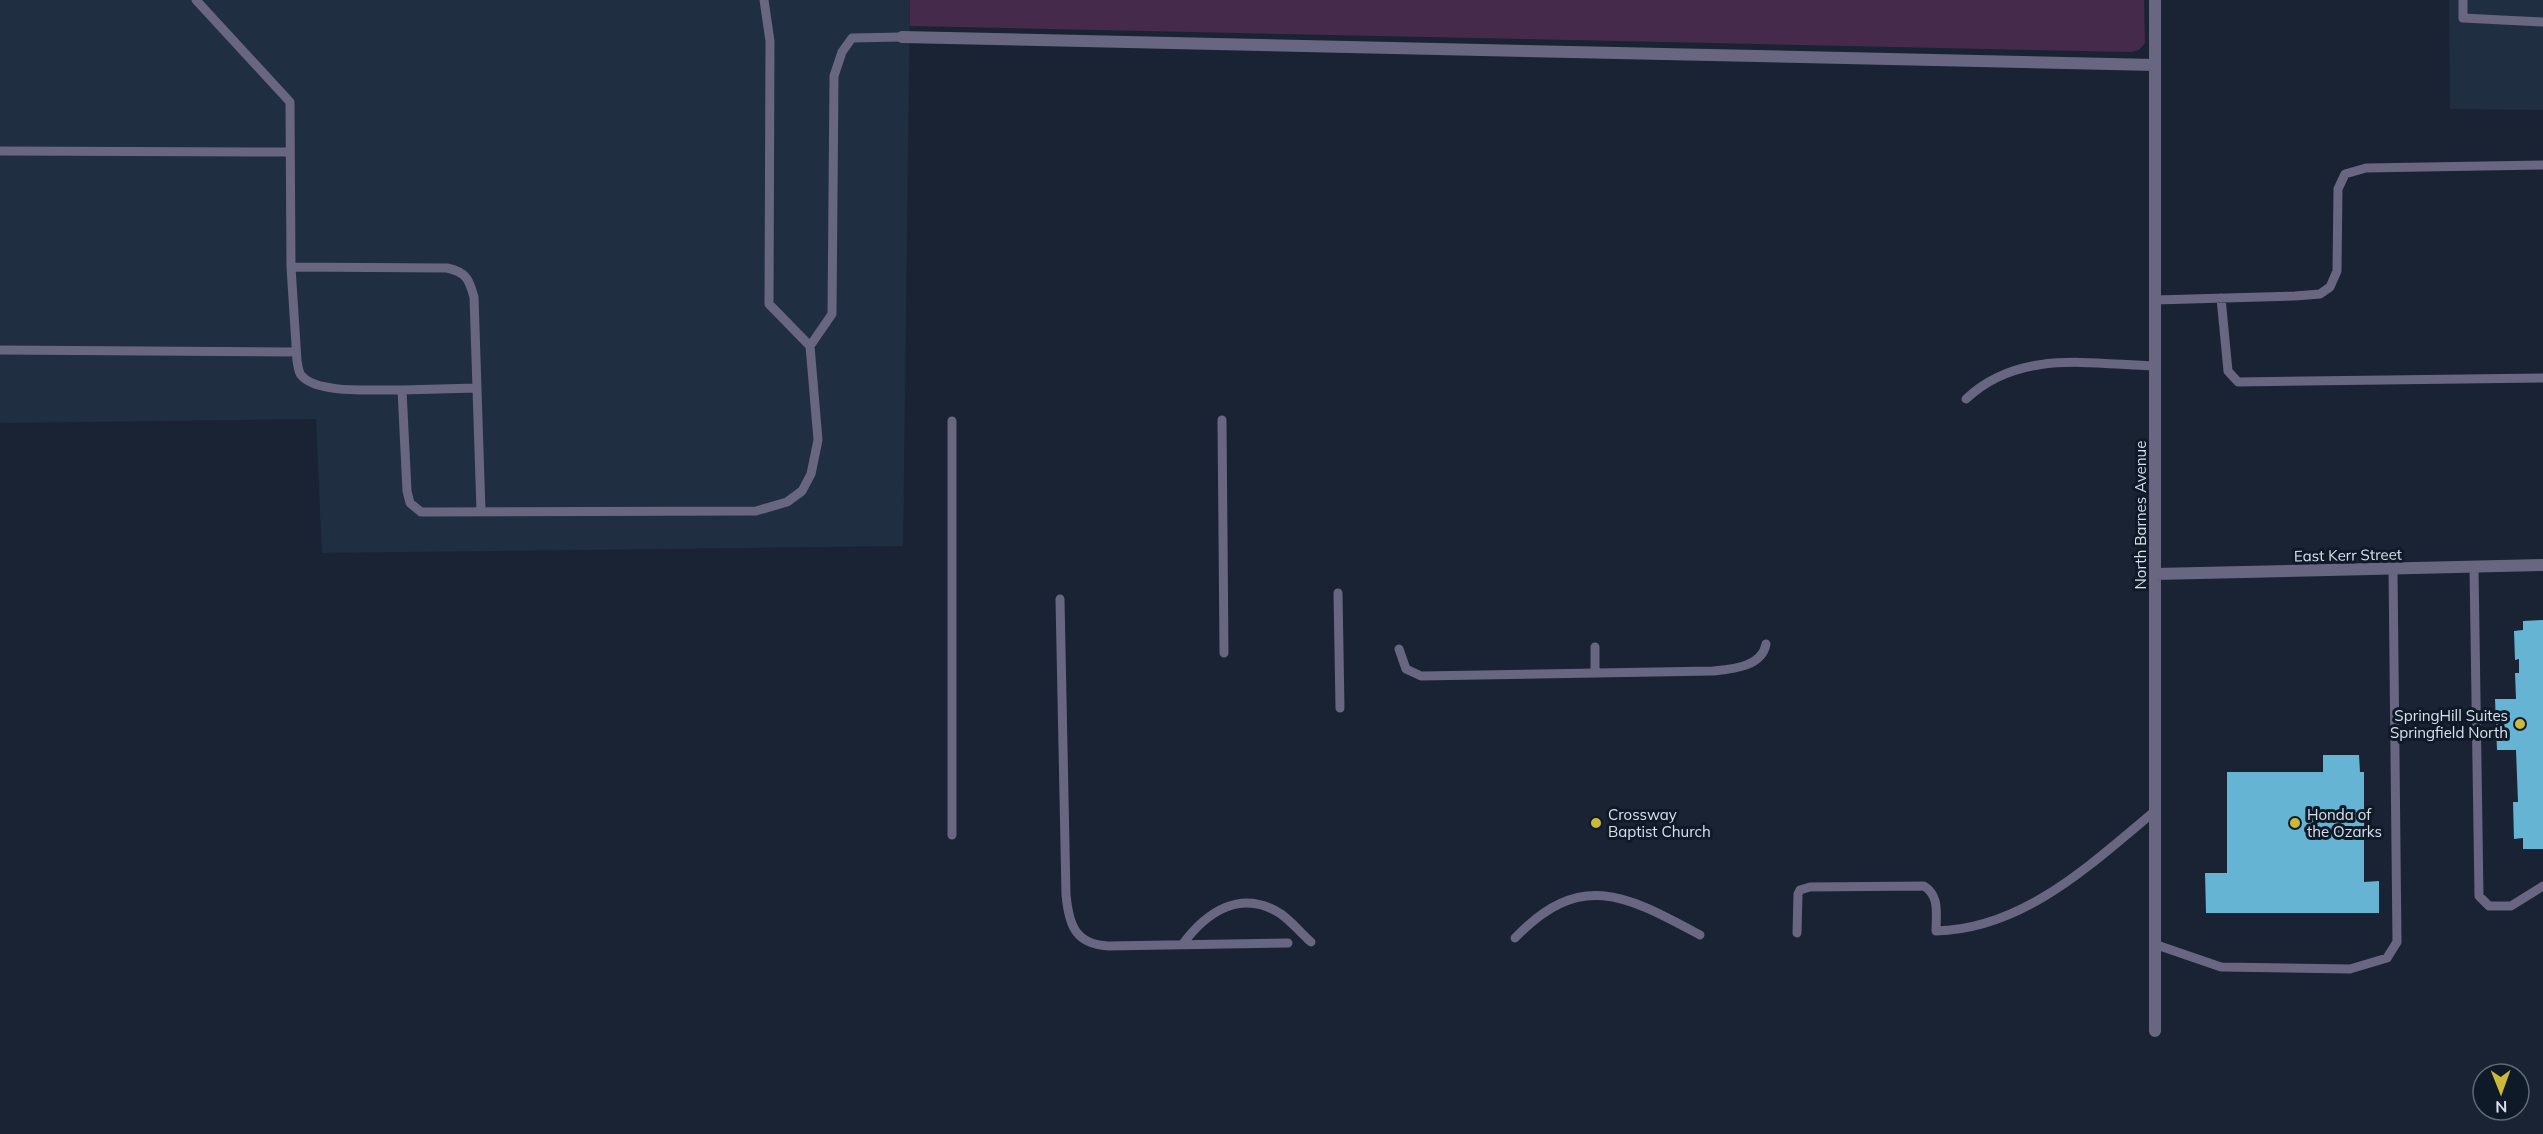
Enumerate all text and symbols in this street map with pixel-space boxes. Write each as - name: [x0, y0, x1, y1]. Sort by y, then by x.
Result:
- street label: North Barnes Avenue: [2131, 441, 2150, 589]
- street label: East Kerr Street: [2294, 545, 2402, 565]
- place label: SpringHill Suites Springfield North: [2390, 706, 2508, 742]
- marker: SpringHill Suites Springfield North: [2513, 717, 2527, 731]
- place label: Crossway Baptist Church: [1608, 805, 1711, 841]
- place label: Honda of the Ozarks: [2307, 805, 2382, 841]
- marker: Crossway Baptist Church: [1589, 816, 1603, 830]
- marker: Honda of the Ozarks: [2288, 816, 2302, 830]
- north arrow: [2471, 1062, 2531, 1122]
- text: N: [2495, 1097, 2507, 1117]

